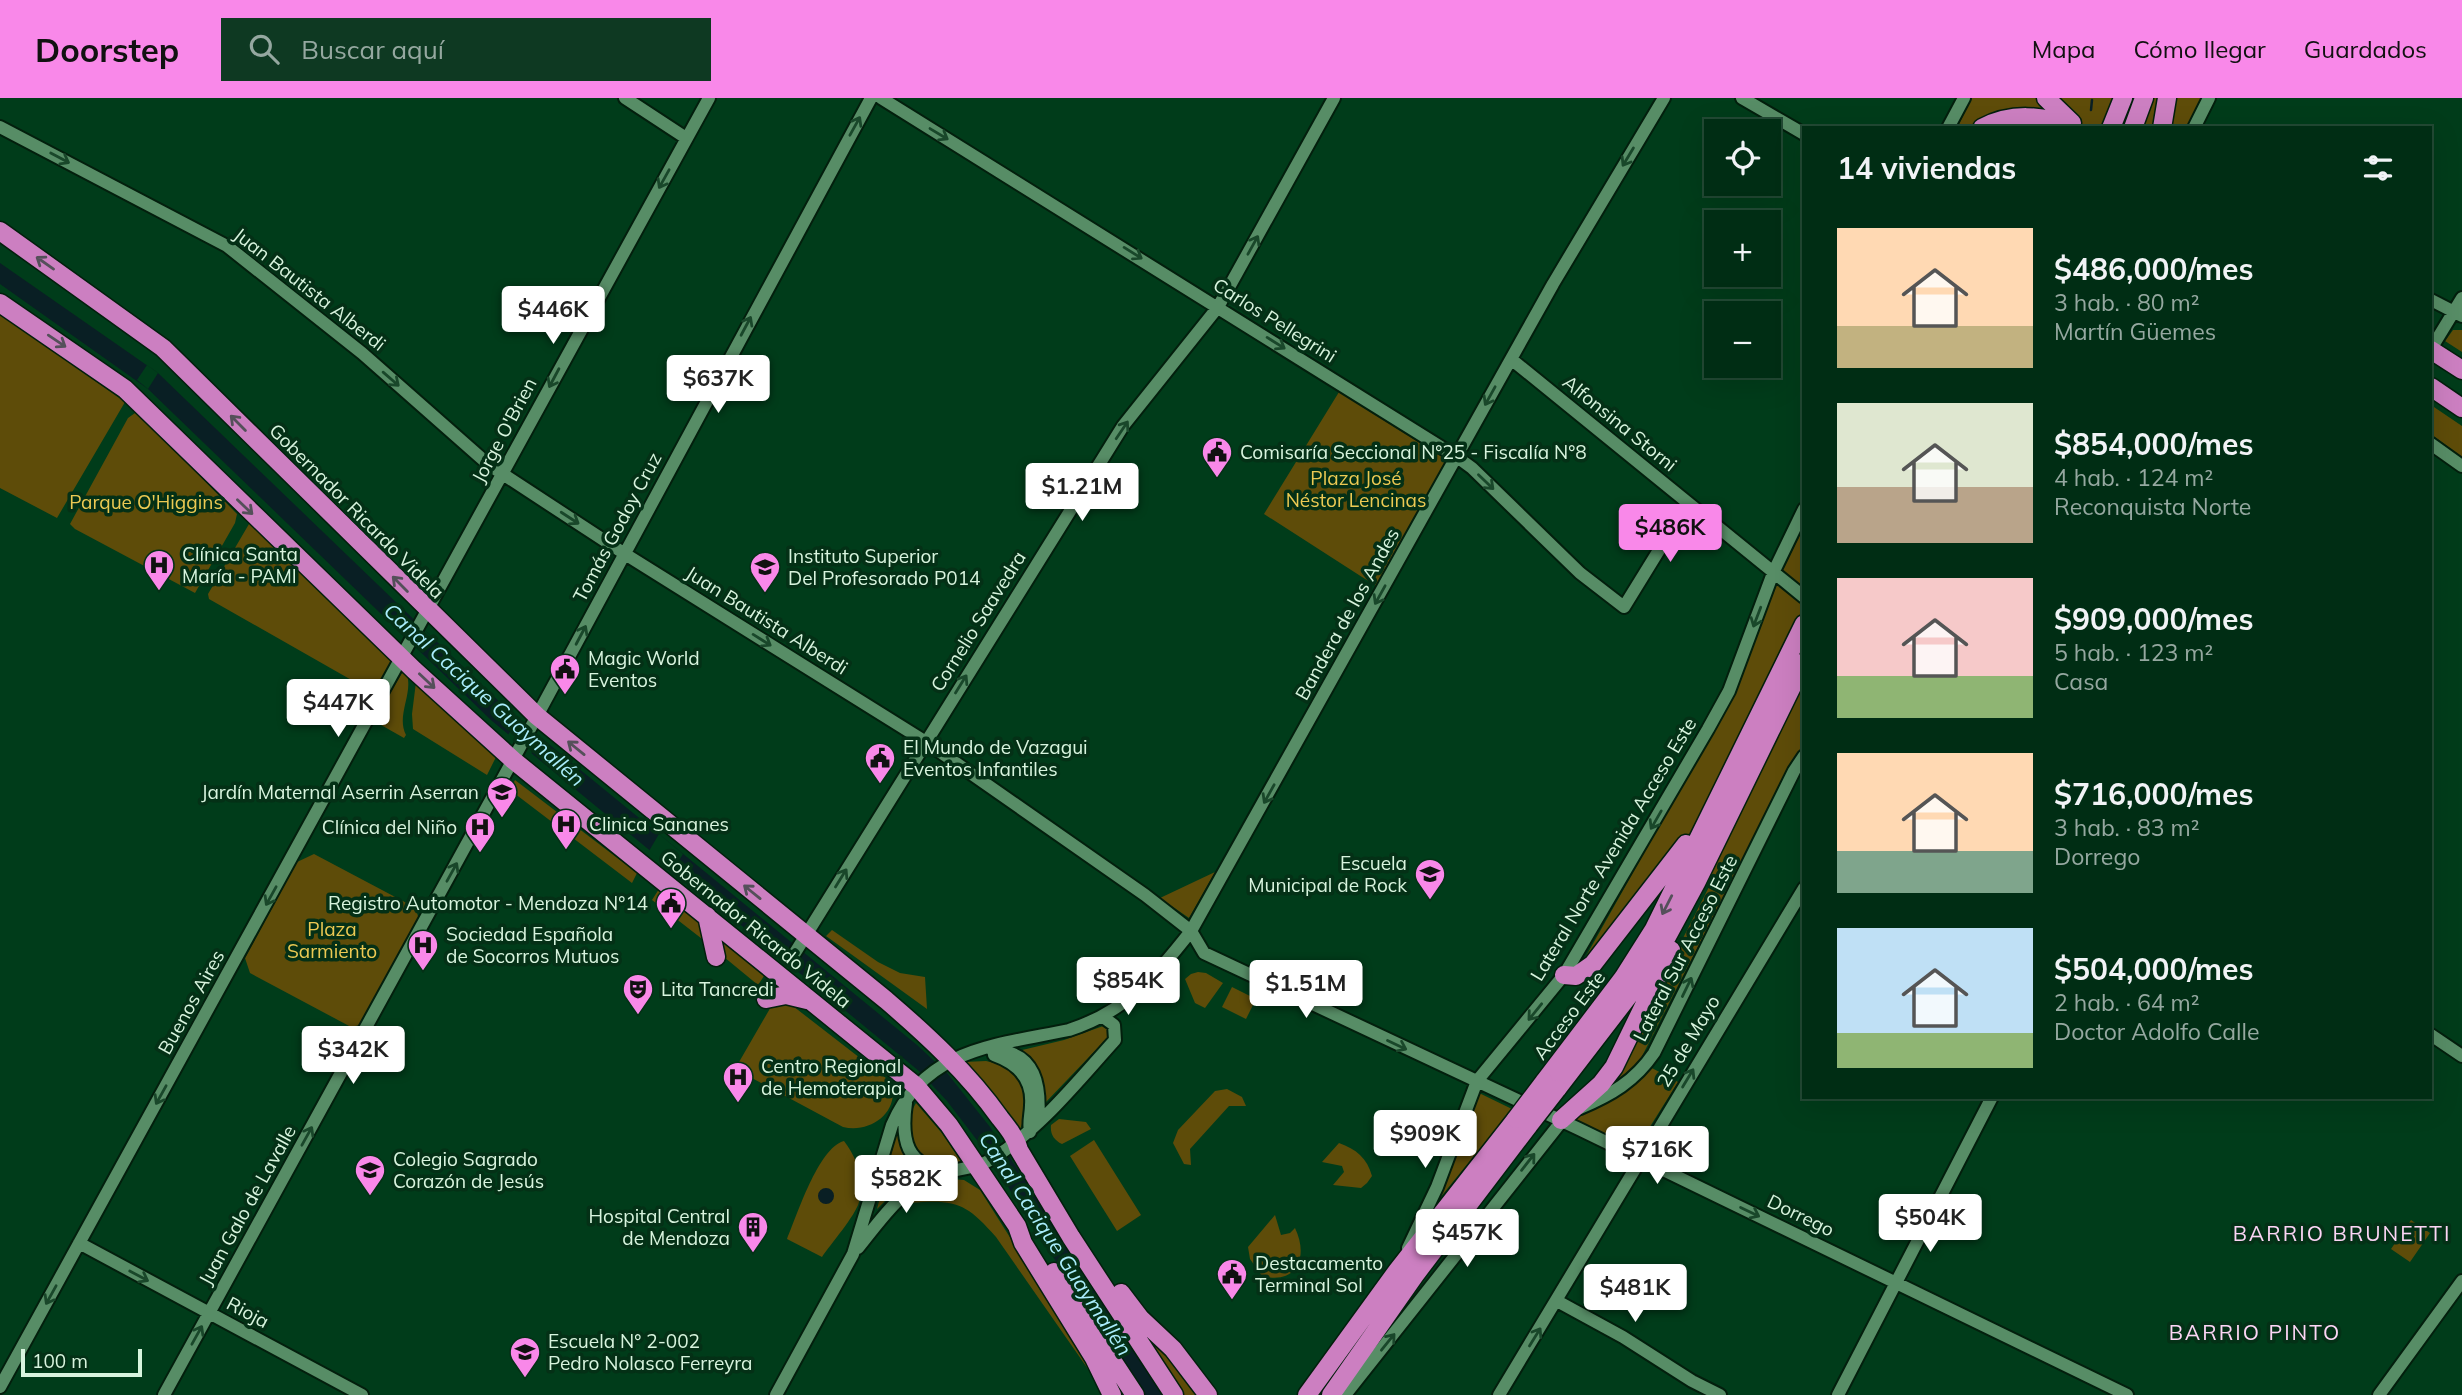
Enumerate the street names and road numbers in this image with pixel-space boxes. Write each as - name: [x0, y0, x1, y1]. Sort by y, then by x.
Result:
- street label: Juan Bautista Alberdi: [229, 222, 391, 356]
- street label: Carlos Pellegrini: [1209, 272, 1341, 368]
- street label: Alfonsina Storni: [1558, 370, 1682, 476]
- street label: Jorge O'Brien: [466, 373, 542, 487]
- street label: Gobernador Ricardo Videla: [264, 418, 450, 604]
- street label: Tomás Godoy Cruz: [567, 448, 667, 606]
- street label: Bandera de los Andes: [1290, 524, 1404, 704]
- street label: Cornelio Saavedra: [925, 546, 1031, 696]
- street label: Juan Bautista Alberdi: [682, 560, 852, 680]
- street label: Lateral Norte Avenida Acceso Este: [1525, 713, 1701, 985]
- street label: Gobernador Ricardo Videla: [656, 845, 856, 1013]
- street label: Lateral Sur Acceso Este: [1628, 851, 1742, 1045]
- street label: Buenos Aires: [152, 946, 230, 1058]
- street label: Acceso Este: [1528, 966, 1610, 1064]
- street label: 25 de Mayo: [1651, 991, 1725, 1091]
- street label: Juan Galo de Lavalle: [193, 1121, 301, 1289]
- street label: Dorrego: [1764, 1189, 1838, 1241]
- street label: Rioja: [223, 1291, 273, 1333]

